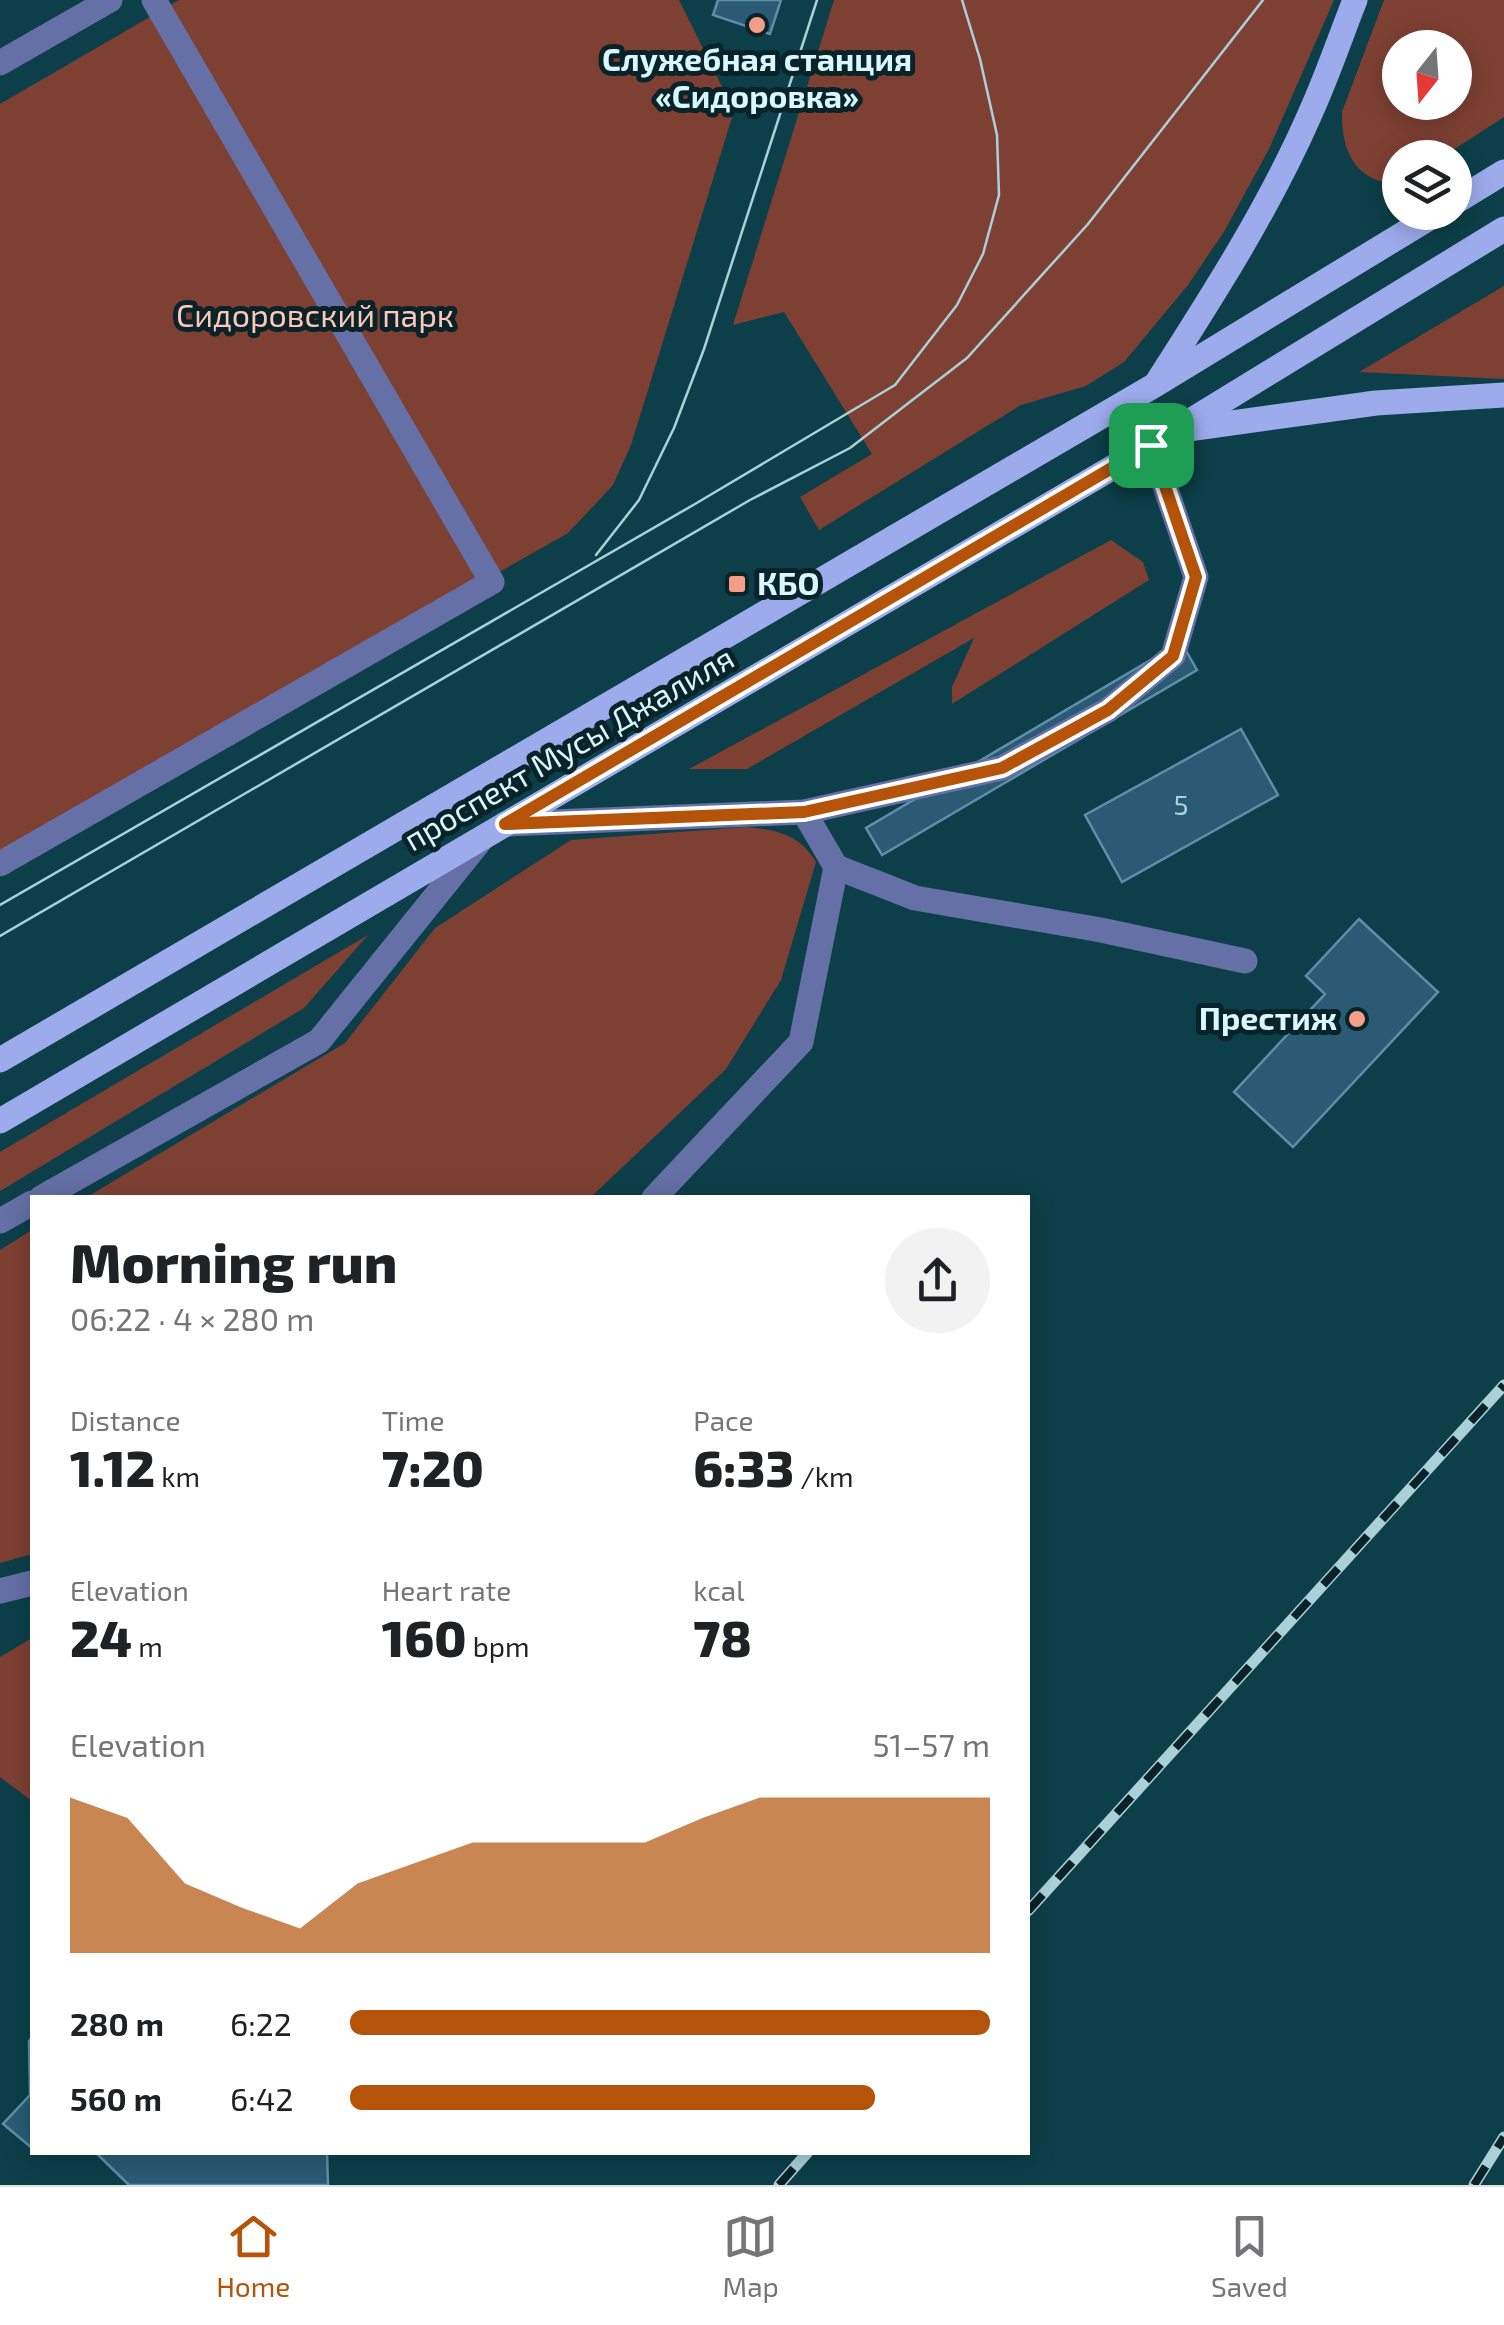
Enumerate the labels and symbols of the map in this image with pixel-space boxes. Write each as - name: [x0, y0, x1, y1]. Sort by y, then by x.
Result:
- marker: Служебная станция «Сидоровка»: [746, 14, 768, 36]
- north arrow: [1382, 30, 1472, 120]
- place label: Служебная станция «Сидоровка»: [602, 39, 912, 114]
- park label: Сидоровский парк: [176, 295, 454, 333]
- pin: [1109, 403, 1194, 488]
- place label: КБО: [757, 563, 820, 601]
- marker: КБО: [726, 573, 748, 595]
- street label: проспект Мусы Джалиля: [396, 637, 740, 858]
- house number: 5: [1173, 787, 1189, 821]
- place label: Престиж: [1199, 998, 1337, 1036]
- marker: Престиж: [1346, 1008, 1368, 1030]

